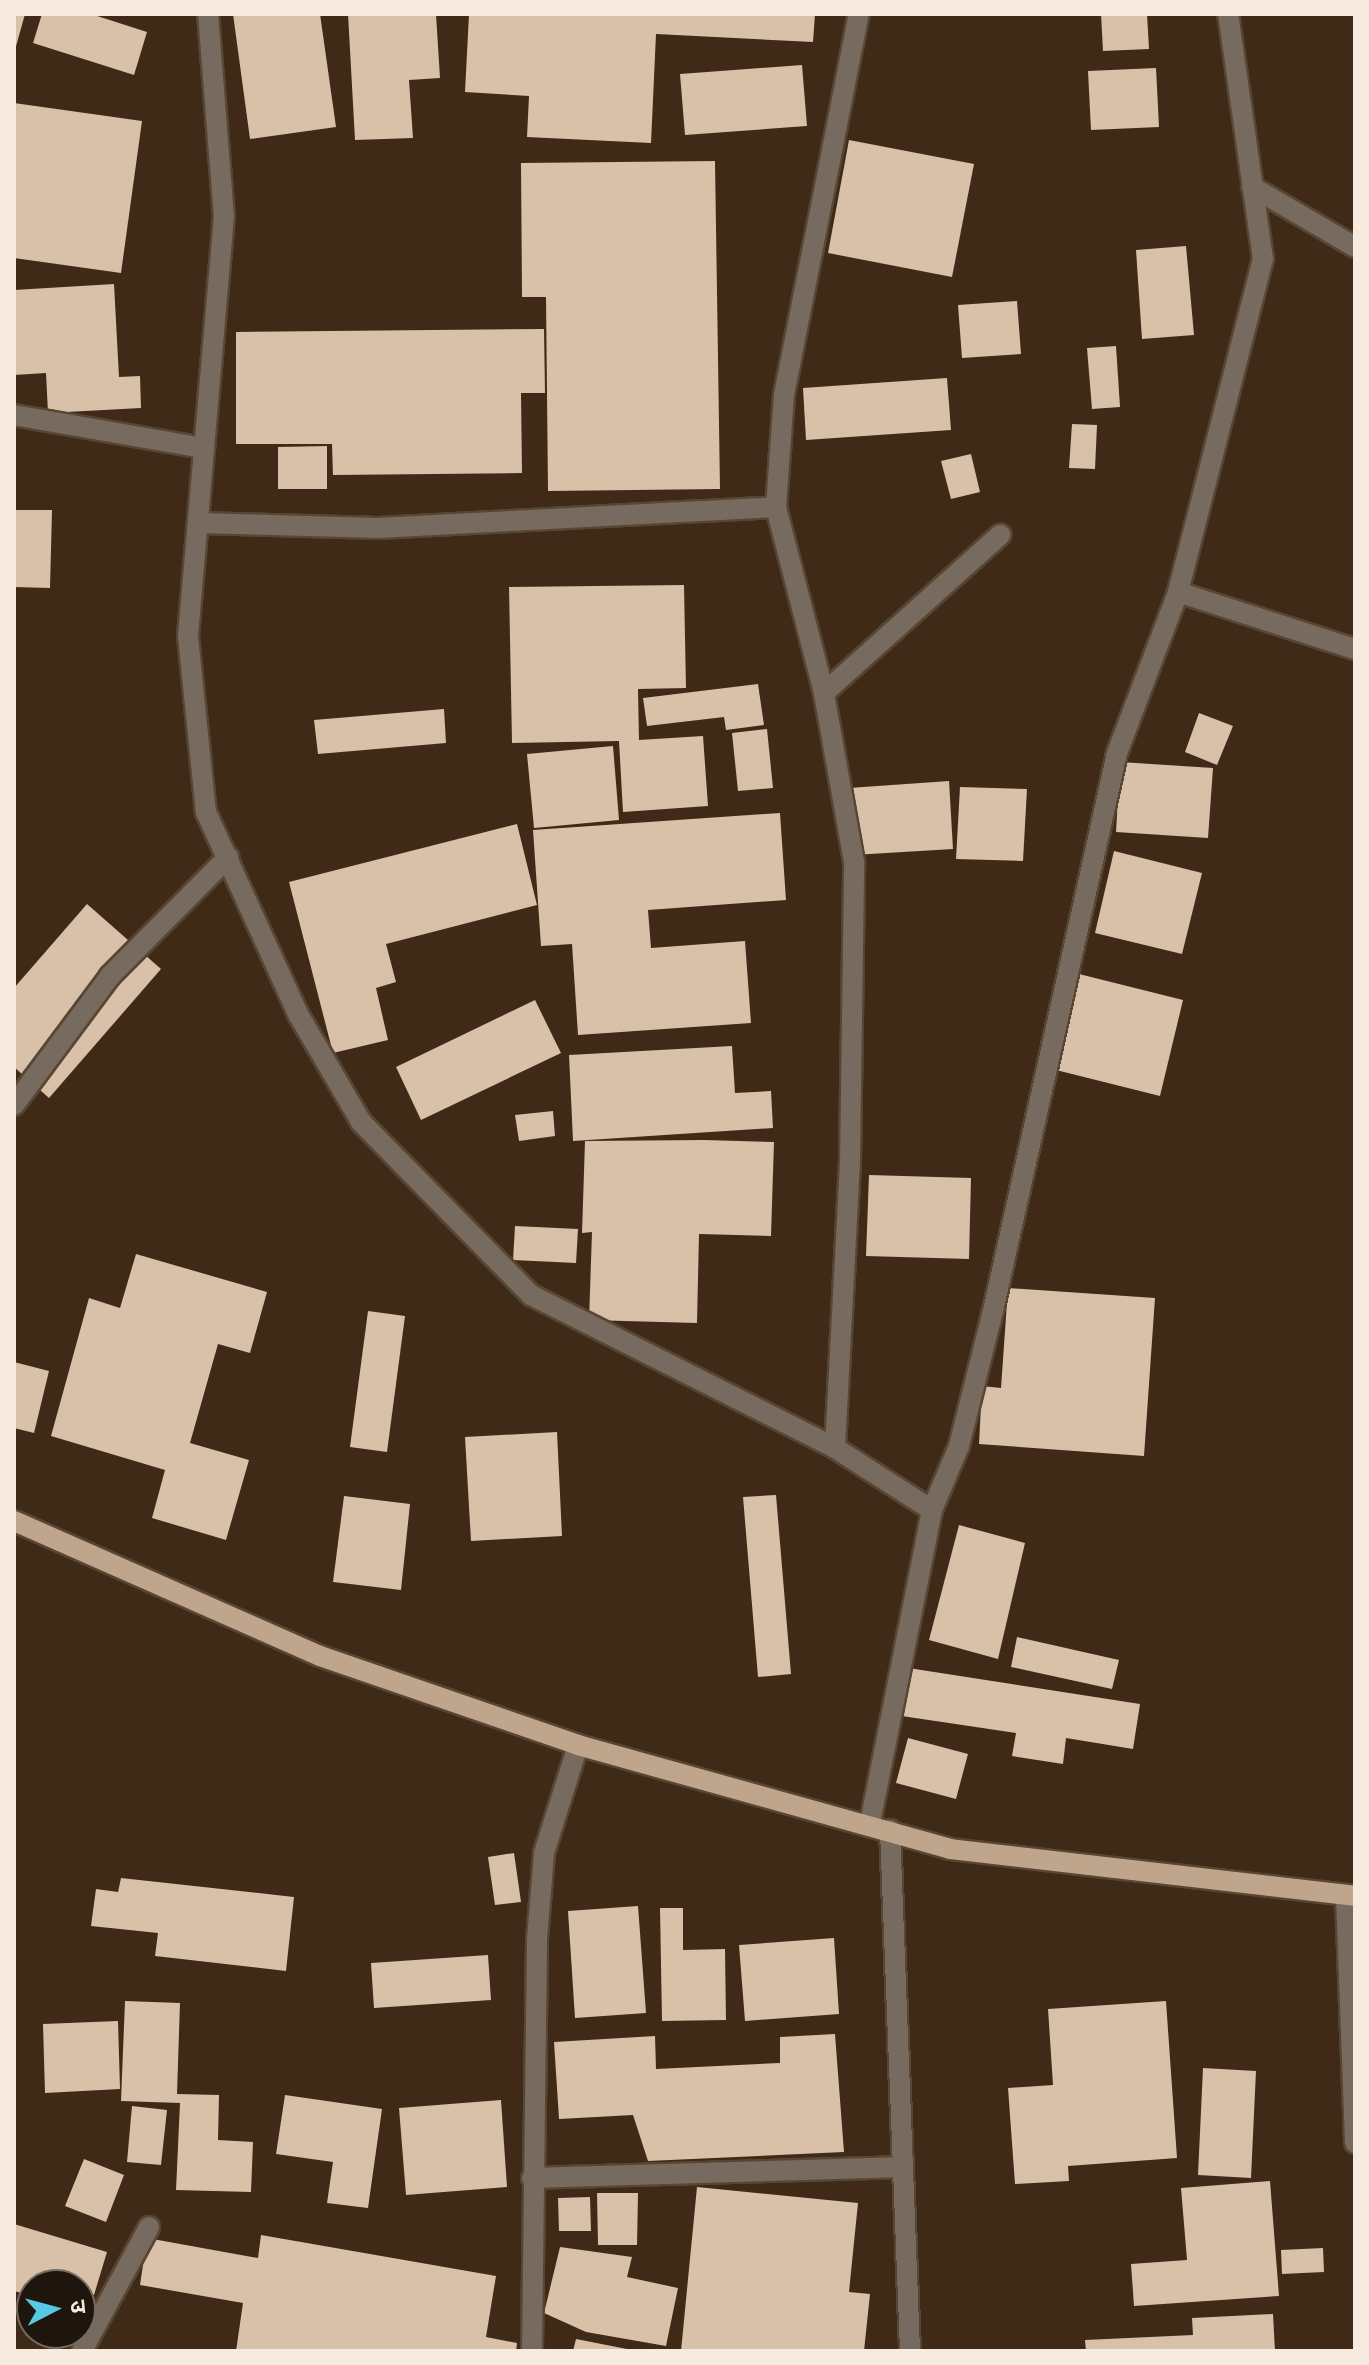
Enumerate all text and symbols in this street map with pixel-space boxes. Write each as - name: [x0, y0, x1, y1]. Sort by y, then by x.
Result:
- north arrow: [16, 2269, 96, 2349]
- text: उ: [64, 2299, 92, 2314]

